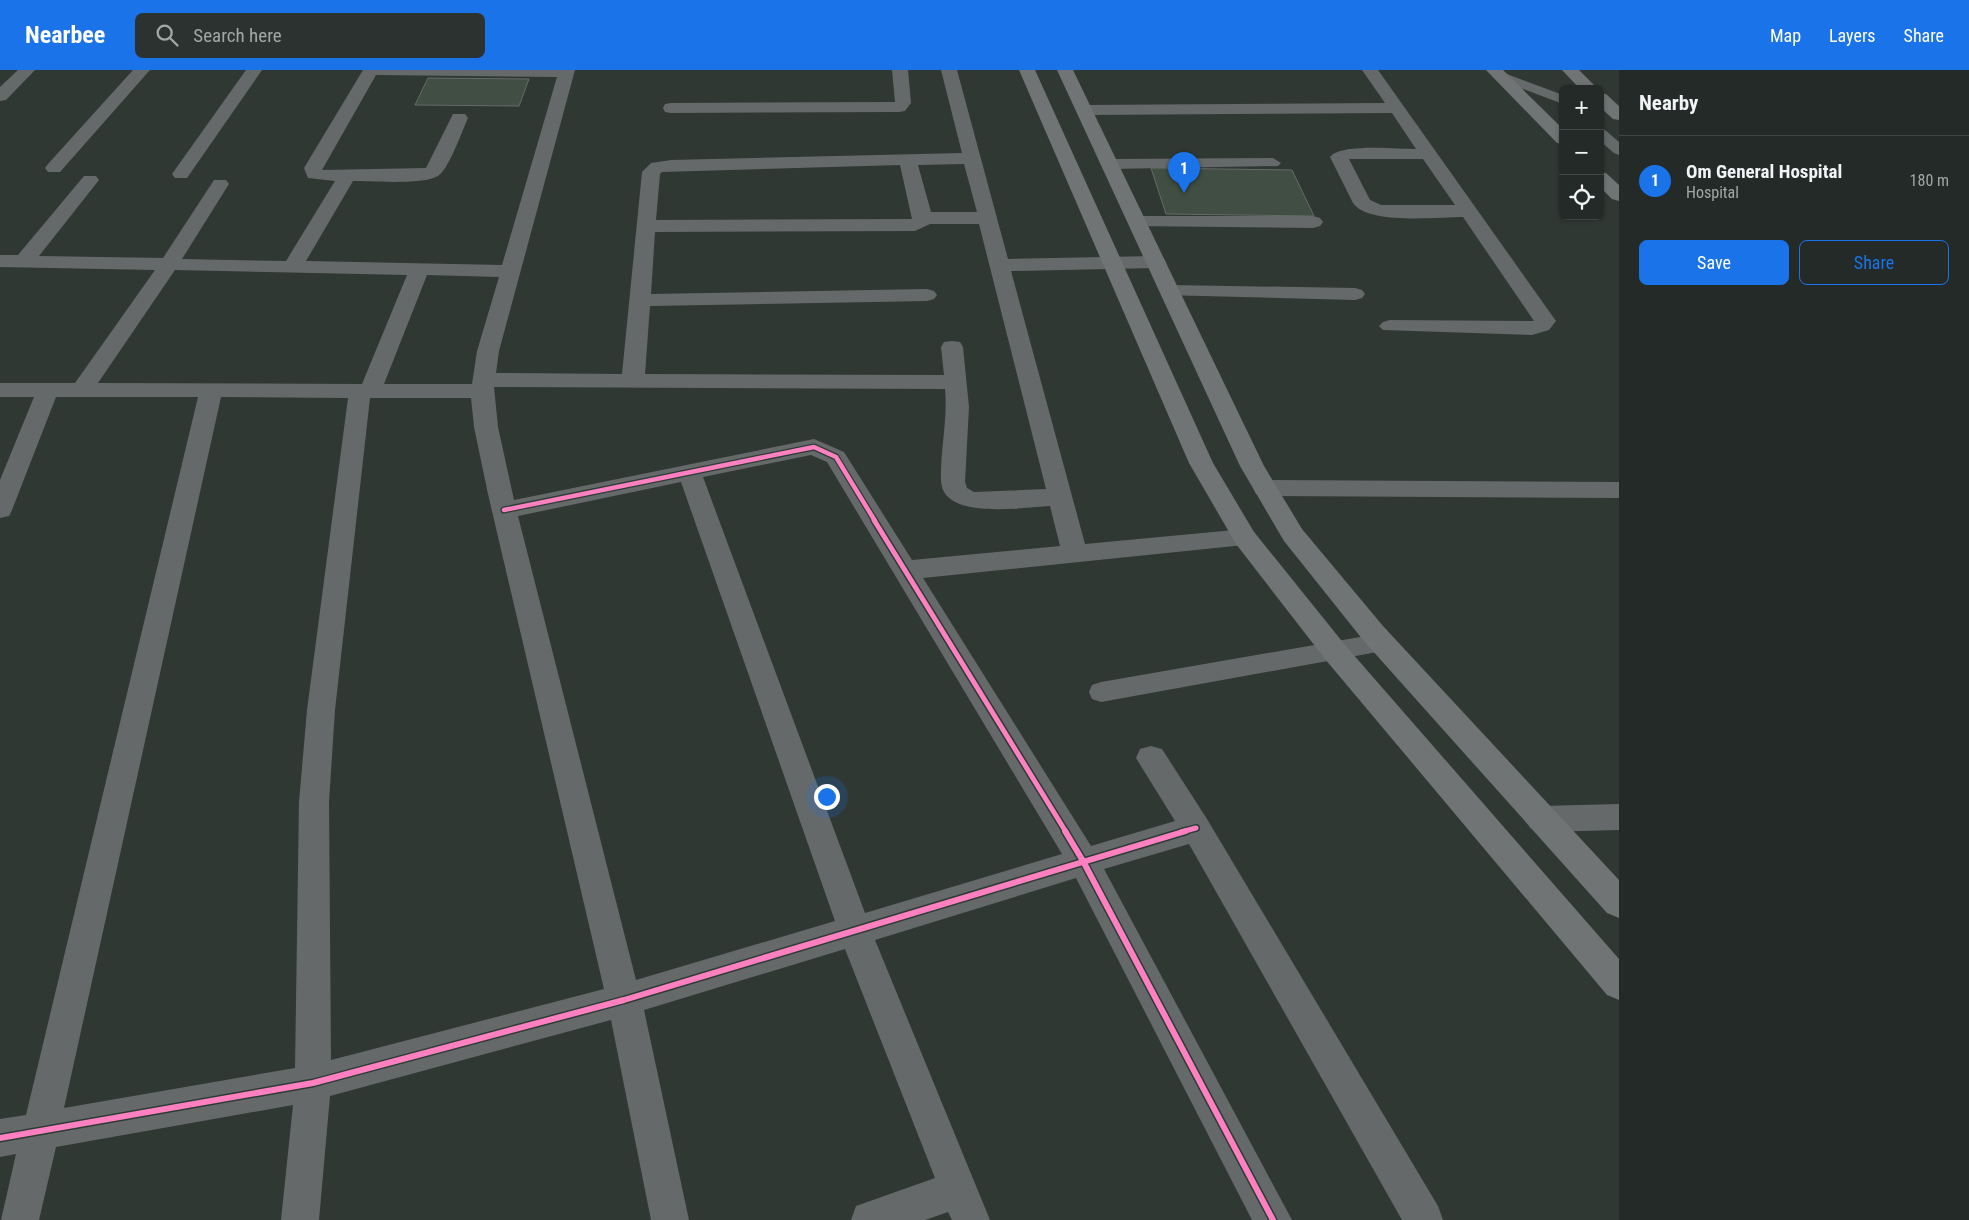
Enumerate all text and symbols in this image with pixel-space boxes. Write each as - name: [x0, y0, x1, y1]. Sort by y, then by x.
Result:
- search box: [135, 13, 485, 58]
- text: Nearbee: [25, 21, 105, 49]
- icon: search: [153, 21, 181, 49]
- text: Search here: [193, 24, 282, 47]
- text: Map: [1770, 25, 1801, 46]
- text: Layers: [1829, 25, 1876, 46]
- text: Share: [1904, 25, 1944, 46]
- map controls: [1559, 85, 1604, 220]
- button: +: [1559, 85, 1604, 130]
- text: Nearby: [1639, 91, 1698, 115]
- button: −: [1559, 130, 1604, 175]
- pin: 1: [1168, 152, 1200, 193]
- text: Om General Hospital: [1686, 160, 1842, 183]
- text: 1: [1651, 171, 1659, 190]
- text: 180 m: [1910, 171, 1949, 190]
- button: locate: [1559, 175, 1604, 220]
- text: Hospital: [1686, 183, 1739, 202]
- button: Save: [1639, 240, 1789, 285]
- button: Share: [1799, 240, 1949, 285]
- your location: [814, 784, 840, 810]

